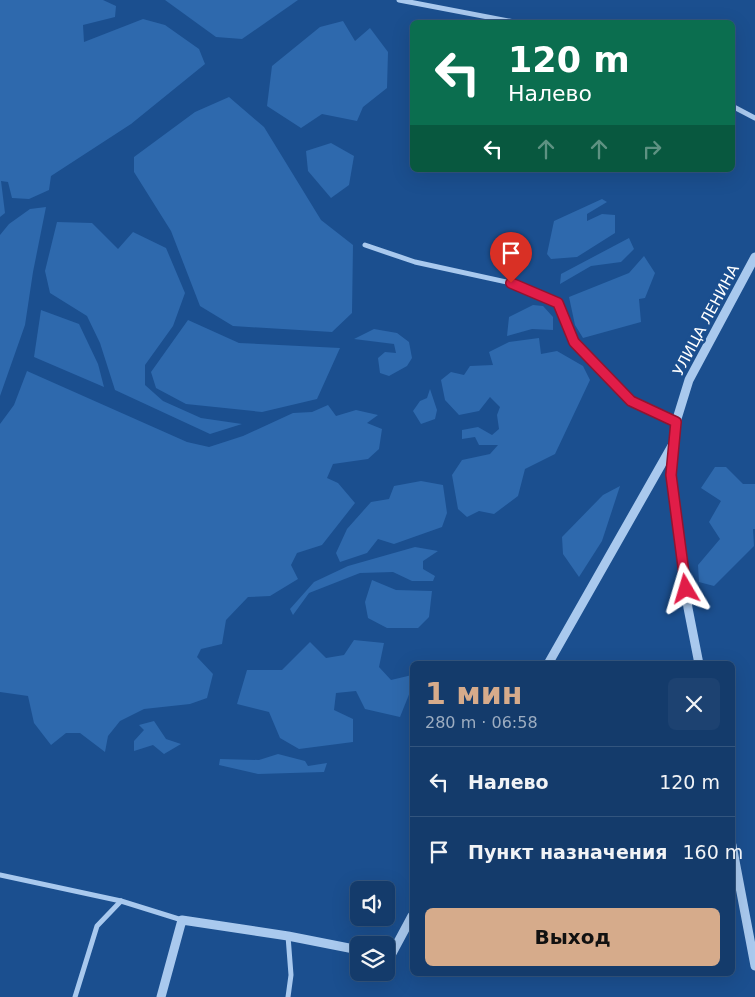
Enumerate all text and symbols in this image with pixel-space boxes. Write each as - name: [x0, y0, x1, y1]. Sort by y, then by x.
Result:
- icon: left: [425, 40, 490, 105]
- text: 120 m: [508, 40, 630, 80]
- text: Налево: [508, 81, 592, 106]
- icon: left: [479, 135, 507, 163]
- icon: ahead: [532, 135, 560, 163]
- icon: ahead: [585, 135, 613, 163]
- icon: right: [638, 135, 666, 163]
- pin: [490, 232, 532, 283]
- icon: arrive: [497, 239, 525, 267]
- street label: УЛИЦА ЛЕНИНА: [669, 261, 743, 379]
- position arrow: [659, 562, 711, 614]
- text: 1 мин: [425, 676, 523, 711]
- button: close: [668, 678, 720, 730]
- text: 280 m · 06:58: [425, 713, 538, 732]
- icon: left: [425, 768, 453, 796]
- text: Налево: [468, 771, 549, 793]
- text: 120 m: [659, 771, 720, 793]
- icon: arrive: [425, 838, 453, 866]
- text: Пункт назначения: [468, 841, 667, 863]
- text: 160 m: [682, 841, 743, 863]
- map controls: [350, 881, 395, 981]
- button: sound: [350, 881, 395, 926]
- button: Выход: [425, 908, 720, 966]
- button: layers: [350, 936, 395, 981]

